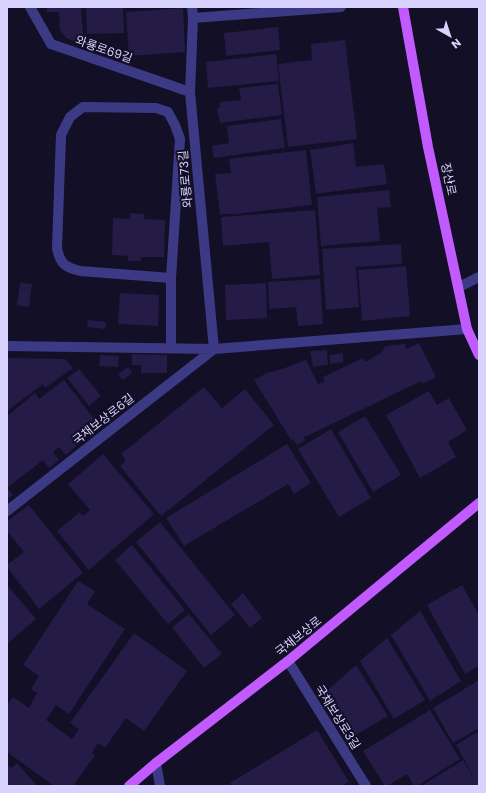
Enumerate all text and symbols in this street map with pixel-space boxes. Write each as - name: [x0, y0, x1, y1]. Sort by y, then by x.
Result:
- north arrow: [430, 16, 470, 56]
- street label: 와룡로69길: [73, 31, 135, 67]
- text: N: [448, 35, 465, 53]
- street label: 와룡로73길: [174, 149, 196, 209]
- street label: 장산로: [437, 161, 461, 197]
- street label: 국채보상로6길: [69, 390, 137, 448]
- street label: 국채보상로: [271, 612, 325, 660]
- street label: 국채보상로3길: [311, 681, 365, 753]

